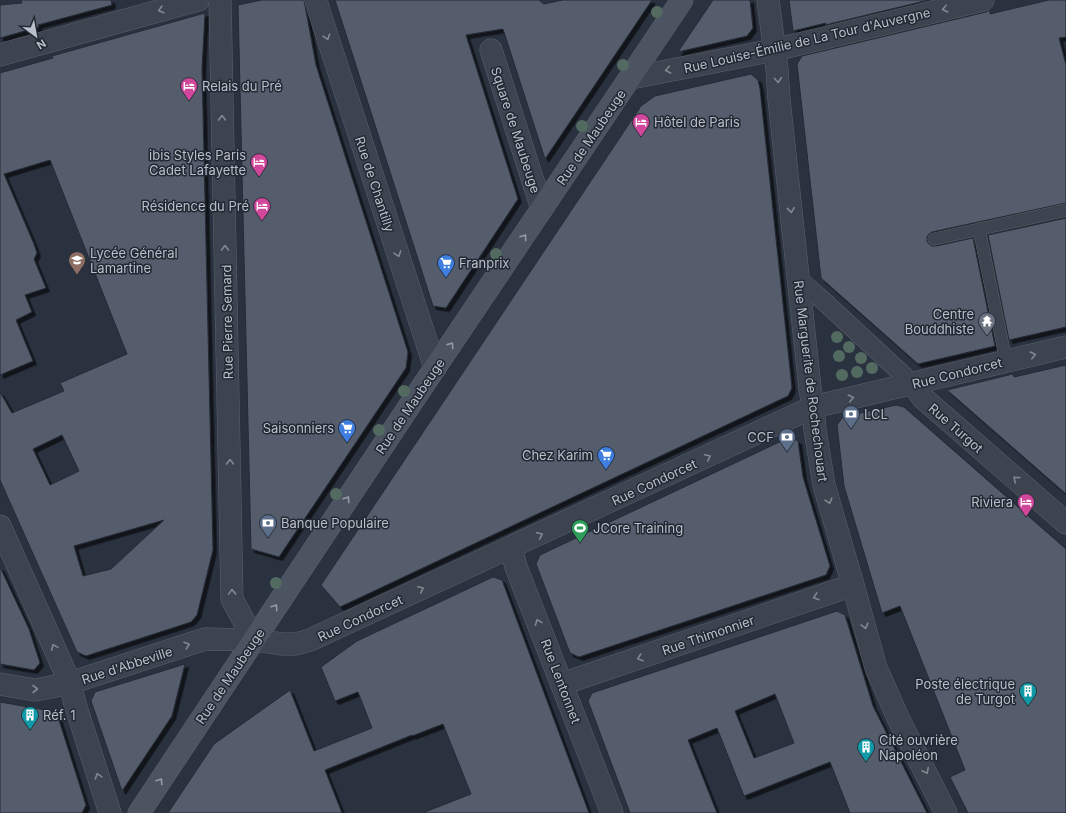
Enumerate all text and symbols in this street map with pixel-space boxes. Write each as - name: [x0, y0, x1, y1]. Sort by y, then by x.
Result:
- street label: Rue Louise-Émilie de La Tour d'Auvergne: [682, 4, 932, 76]
- one-way arrow: [942, 4, 949, 13]
- one-way arrow: [158, 6, 164, 14]
- north arrow: [16, 16, 56, 56]
- one-way arrow: [322, 34, 331, 41]
- text: N: [34, 36, 49, 53]
- street label: Square de Maubeuge: [488, 65, 544, 195]
- one-way arrow: [664, 66, 671, 74]
- hotel icon: Relais du Pré: [179, 76, 199, 101]
- one-way arrow: [773, 77, 782, 83]
- place label: Relais du Pré: [202, 78, 282, 94]
- street label: Rue de Maubeuge: [553, 86, 629, 188]
- hotel icon: Hôtel de Paris: [631, 112, 651, 137]
- place label: Hôtel de Paris: [654, 114, 740, 130]
- one-way arrow: [218, 115, 226, 121]
- street label: Rue de Chantilly: [352, 134, 398, 234]
- place label: ibis Styles Paris Cadet Lafayette: [149, 147, 246, 178]
- hotel icon: ibis Styles Paris Cadet Lafayette: [249, 152, 269, 177]
- hotel icon: Résidence du Pré: [252, 196, 272, 221]
- place label: Résidence du Pré: [141, 198, 249, 214]
- one-way arrow: [786, 207, 795, 213]
- one-way arrow: [519, 234, 527, 241]
- place label: Lycée Général Lamartine: [90, 245, 178, 276]
- one-way arrow: [221, 245, 229, 251]
- school or university icon: Lycée Général Lamartine: [67, 250, 87, 275]
- one-way arrow: [393, 251, 402, 258]
- supermarket icon: Franprix: [436, 253, 456, 278]
- place label: Franprix: [459, 255, 509, 271]
- street label: Rue Pierre Semard: [218, 265, 236, 379]
- street label: Rue Marguerite de Rochechouart: [791, 279, 831, 483]
- place label: Centre Bouddhiste: [905, 306, 974, 337]
- temple icon: Centre Bouddhiste: [977, 311, 997, 336]
- one-way arrow: [446, 342, 453, 349]
- one-way arrow: [1030, 351, 1036, 359]
- street label: Rue Condorcet: [910, 354, 1004, 392]
- street label: Rue de Maubeuge: [372, 355, 448, 457]
- one-way arrow: [848, 395, 854, 403]
- street label: Rue Turgot: [925, 400, 987, 456]
- bank icon: LCL: [841, 404, 861, 429]
- place label: LCL: [864, 406, 888, 422]
- supermarket icon: Saisonniers: [337, 418, 357, 443]
- place label: Saisonniers: [263, 420, 334, 436]
- bank icon: CCF: [777, 427, 797, 452]
- place label: CCF: [747, 429, 774, 445]
- supermarket icon: Chez Karim: [596, 445, 616, 470]
- place label: Chez Karim: [522, 447, 593, 463]
- one-way arrow: [704, 454, 712, 462]
- street label: Rue Condorcet: [609, 455, 699, 509]
- one-way arrow: [225, 459, 234, 465]
- one-way arrow: [1013, 477, 1020, 484]
- hotel icon: Riviera: [1016, 492, 1036, 517]
- place label: Riviera: [971, 494, 1013, 510]
- one-way arrow: [342, 496, 350, 503]
- one-way arrow: [824, 497, 833, 504]
- bank icon: Banque Populaire: [258, 513, 278, 538]
- place label: Banque Populaire: [281, 515, 389, 531]
- sports icon: JCore Training: [570, 518, 590, 543]
- place label: JCore Training: [593, 520, 683, 536]
- one-way arrow: [535, 532, 543, 540]
- one-way arrow: [417, 586, 425, 594]
- one-way arrow: [228, 589, 237, 595]
- street label: Rue Condorcet: [315, 591, 405, 645]
- one-way arrow: [813, 593, 820, 601]
- one-way arrow: [271, 605, 278, 612]
- street label: Rue Thimonnier: [660, 612, 756, 658]
- one-way arrow: [534, 618, 542, 625]
- one-way arrow: [860, 622, 869, 629]
- street label: Rue de Maubeuge: [192, 625, 268, 727]
- street label: Rue Lentonnet: [538, 637, 584, 725]
- one-way arrow: [183, 641, 190, 650]
- street label: Rue d'Abbeville: [80, 643, 174, 687]
- one-way arrow: [51, 644, 59, 652]
- one-way arrow: [637, 653, 644, 661]
- place label: Poste électrique de Turgot: [915, 676, 1015, 707]
- building icon: Poste électrique de Turgot: [1018, 681, 1038, 706]
- one-way arrow: [32, 685, 38, 693]
- building icon: Réf. 1: [20, 705, 40, 730]
- place label: Réf. 1: [43, 707, 76, 723]
- place label: Cité ouvrière Napoléon: [879, 732, 958, 763]
- building icon: Cité ouvrière Napoléon: [856, 737, 876, 762]
- one-way arrow: [921, 767, 928, 774]
- one-way arrow: [94, 772, 103, 779]
- one-way arrow: [156, 778, 163, 785]

